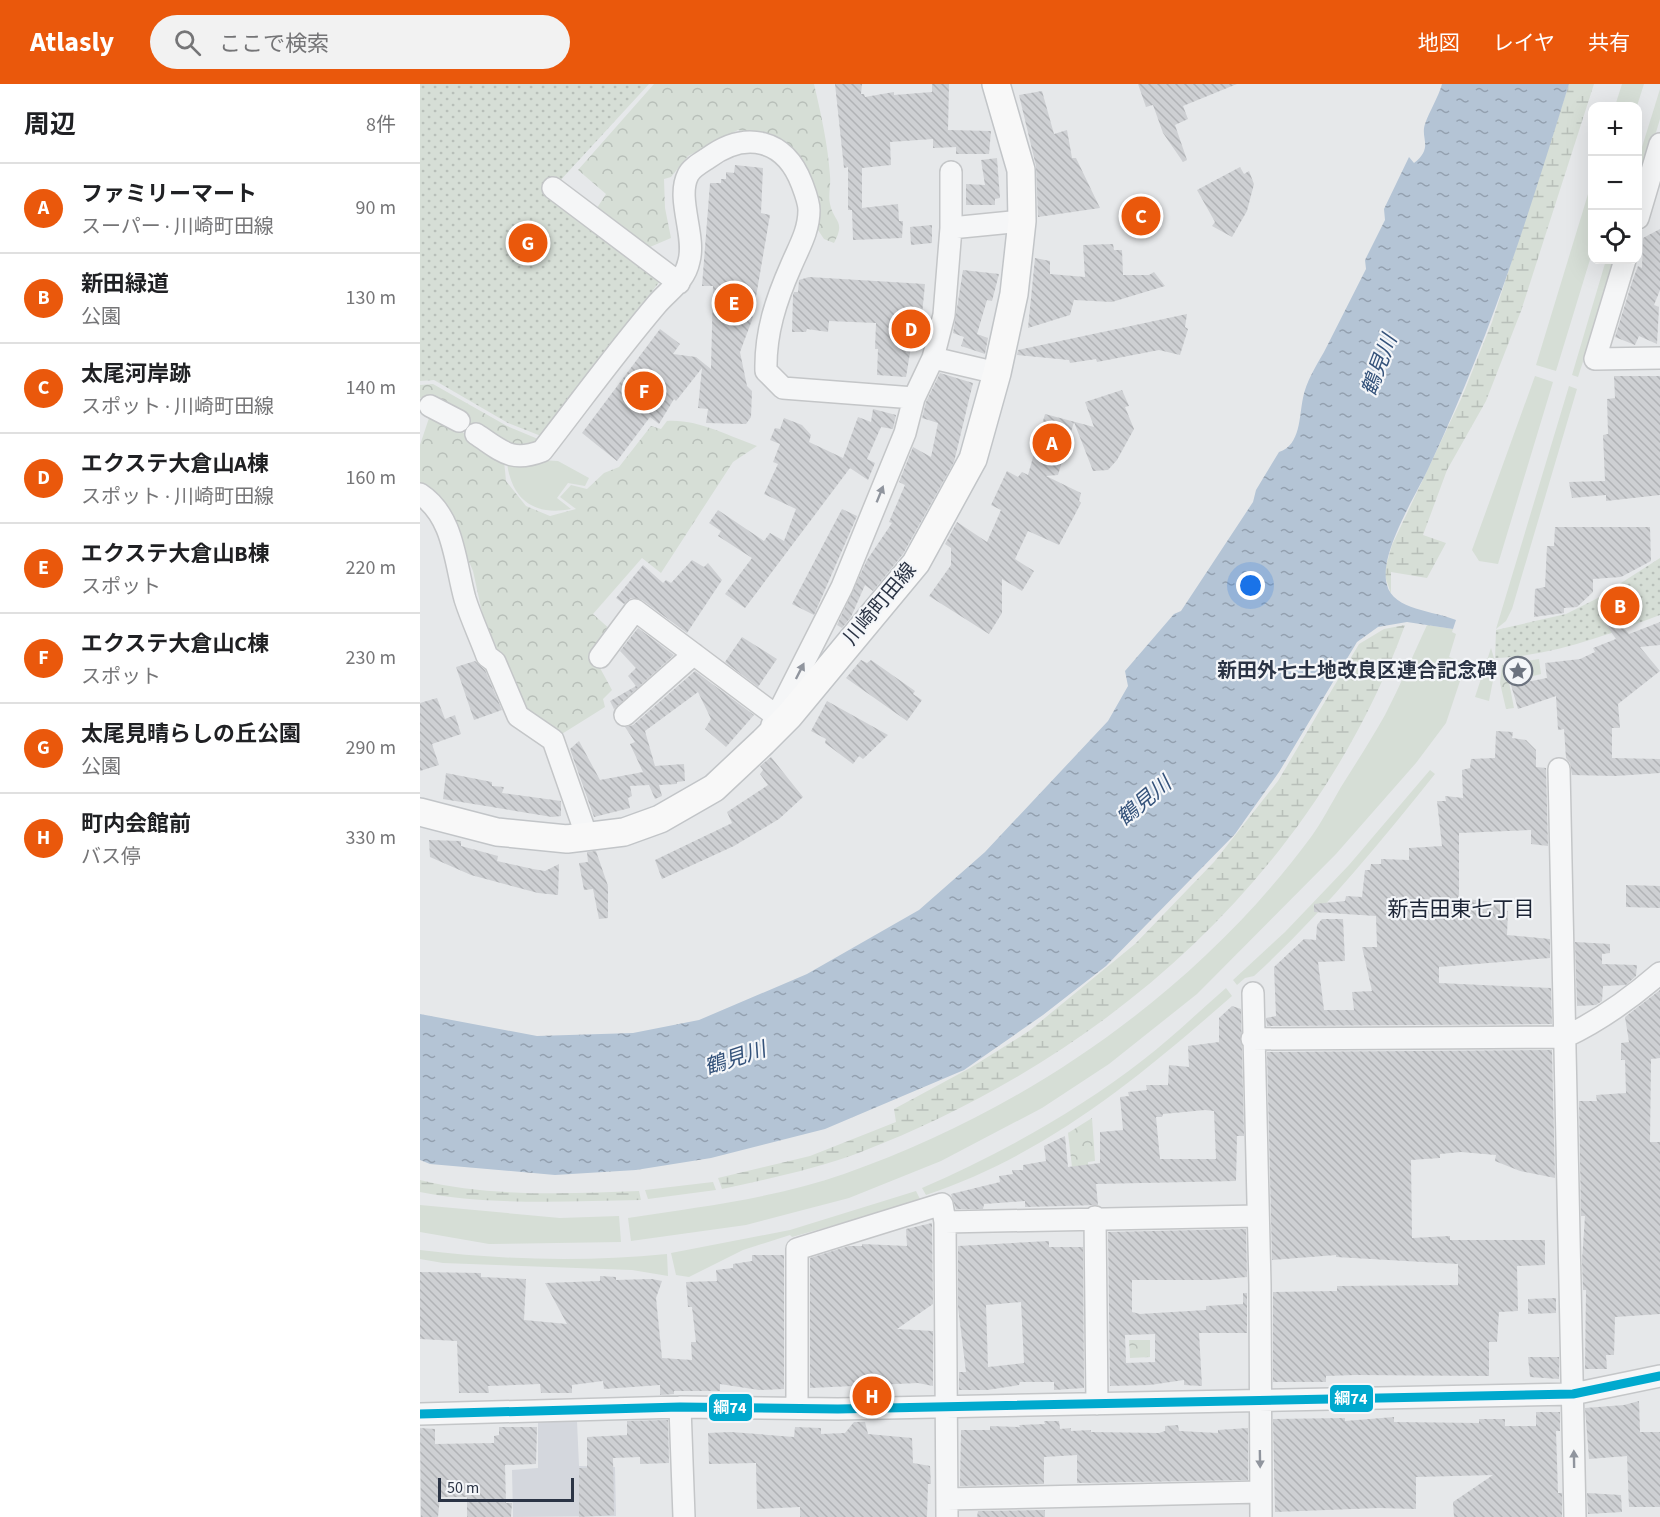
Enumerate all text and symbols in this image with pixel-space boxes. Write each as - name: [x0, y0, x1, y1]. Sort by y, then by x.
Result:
- search box: [150, 15, 570, 69]
- text: Atlasly: [30, 22, 114, 62]
- icon: search: [171, 26, 204, 59]
- text: ここで検索: [219, 28, 329, 60]
- text: 地図: [1418, 28, 1460, 58]
- text: レイヤ: [1493, 28, 1555, 58]
- text: 共有: [1588, 28, 1630, 58]
- map controls: [1588, 102, 1642, 264]
- button: +: [1588, 102, 1642, 156]
- text: 周辺: [24, 106, 76, 143]
- text: 8件: [366, 111, 396, 139]
- button: −: [1588, 156, 1642, 210]
- text: ファミリーマート: [81, 178, 257, 210]
- text: A: [38, 194, 49, 222]
- text: 90 m: [356, 194, 396, 222]
- pin: C: [1122, 194, 1160, 238]
- button: locate: [1588, 210, 1642, 264]
- text: スーパー · 川崎町田線: [81, 213, 274, 241]
- pin: G: [508, 220, 548, 266]
- text: 新田緑道: [81, 268, 169, 300]
- pin: E: [714, 280, 754, 326]
- text: B: [37, 284, 50, 312]
- text: 130 m: [346, 284, 396, 312]
- text: 公園: [81, 303, 121, 331]
- pin: D: [892, 306, 930, 352]
- water label: 鶴見川: [1354, 328, 1405, 400]
- text: 太尾河岸跡: [81, 358, 191, 390]
- pin: F: [624, 368, 664, 414]
- text: C: [38, 374, 49, 402]
- text: 140 m: [346, 374, 396, 402]
- text: スポット · 川崎町田線: [81, 393, 274, 421]
- pin: A: [1032, 420, 1072, 466]
- text: エクステ大倉山A棟: [81, 448, 269, 480]
- text: D: [37, 464, 50, 492]
- text: 160 m: [346, 464, 396, 492]
- text: スポット · 川崎町田線: [81, 483, 274, 511]
- one-way arrow: [875, 484, 885, 502]
- text: エクステ大倉山B棟: [81, 538, 270, 570]
- text: E: [38, 554, 49, 582]
- text: 220 m: [346, 554, 396, 582]
- street label: 川崎町田線: [837, 557, 923, 651]
- your location: [1236, 571, 1265, 600]
- text: スポット: [81, 573, 161, 601]
- pin: B: [1600, 584, 1640, 628]
- text: エクステ大倉山C棟: [81, 628, 269, 660]
- text: F: [38, 644, 49, 672]
- text: 230 m: [346, 644, 396, 672]
- place icon: 新田外七土地改良区連合記念碑: [1502, 655, 1534, 687]
- place label: 新田外七土地改良区連合記念碑: [1217, 657, 1497, 685]
- one-way arrow: [794, 662, 804, 680]
- text: スポット: [81, 663, 161, 691]
- text: 太尾見晴らしの丘公園: [81, 718, 301, 750]
- text: G: [37, 734, 50, 762]
- text: 290 m: [346, 734, 396, 762]
- text: 公園: [81, 753, 121, 781]
- water label: 鶴見川: [1110, 768, 1179, 833]
- text: 町内会館前: [81, 808, 191, 840]
- text: H: [37, 824, 50, 852]
- text: 330 m: [346, 824, 396, 852]
- text: バス停: [81, 843, 141, 871]
- district label: 新吉田東七丁目: [1388, 894, 1535, 924]
- water label: 鶴見川: [700, 1033, 771, 1082]
- pin: H: [852, 1374, 892, 1418]
- line badge: 綱74: [1329, 1384, 1374, 1413]
- text: 綱74: [1335, 1388, 1368, 1410]
- line badge: 綱74: [708, 1393, 753, 1422]
- text: 綱74: [714, 1397, 747, 1419]
- one-way arrow: [1255, 1449, 1264, 1468]
- one-way arrow: [1569, 1449, 1579, 1468]
- scale bar: [438, 1475, 574, 1502]
- text: 50 m: [447, 1477, 479, 1499]

